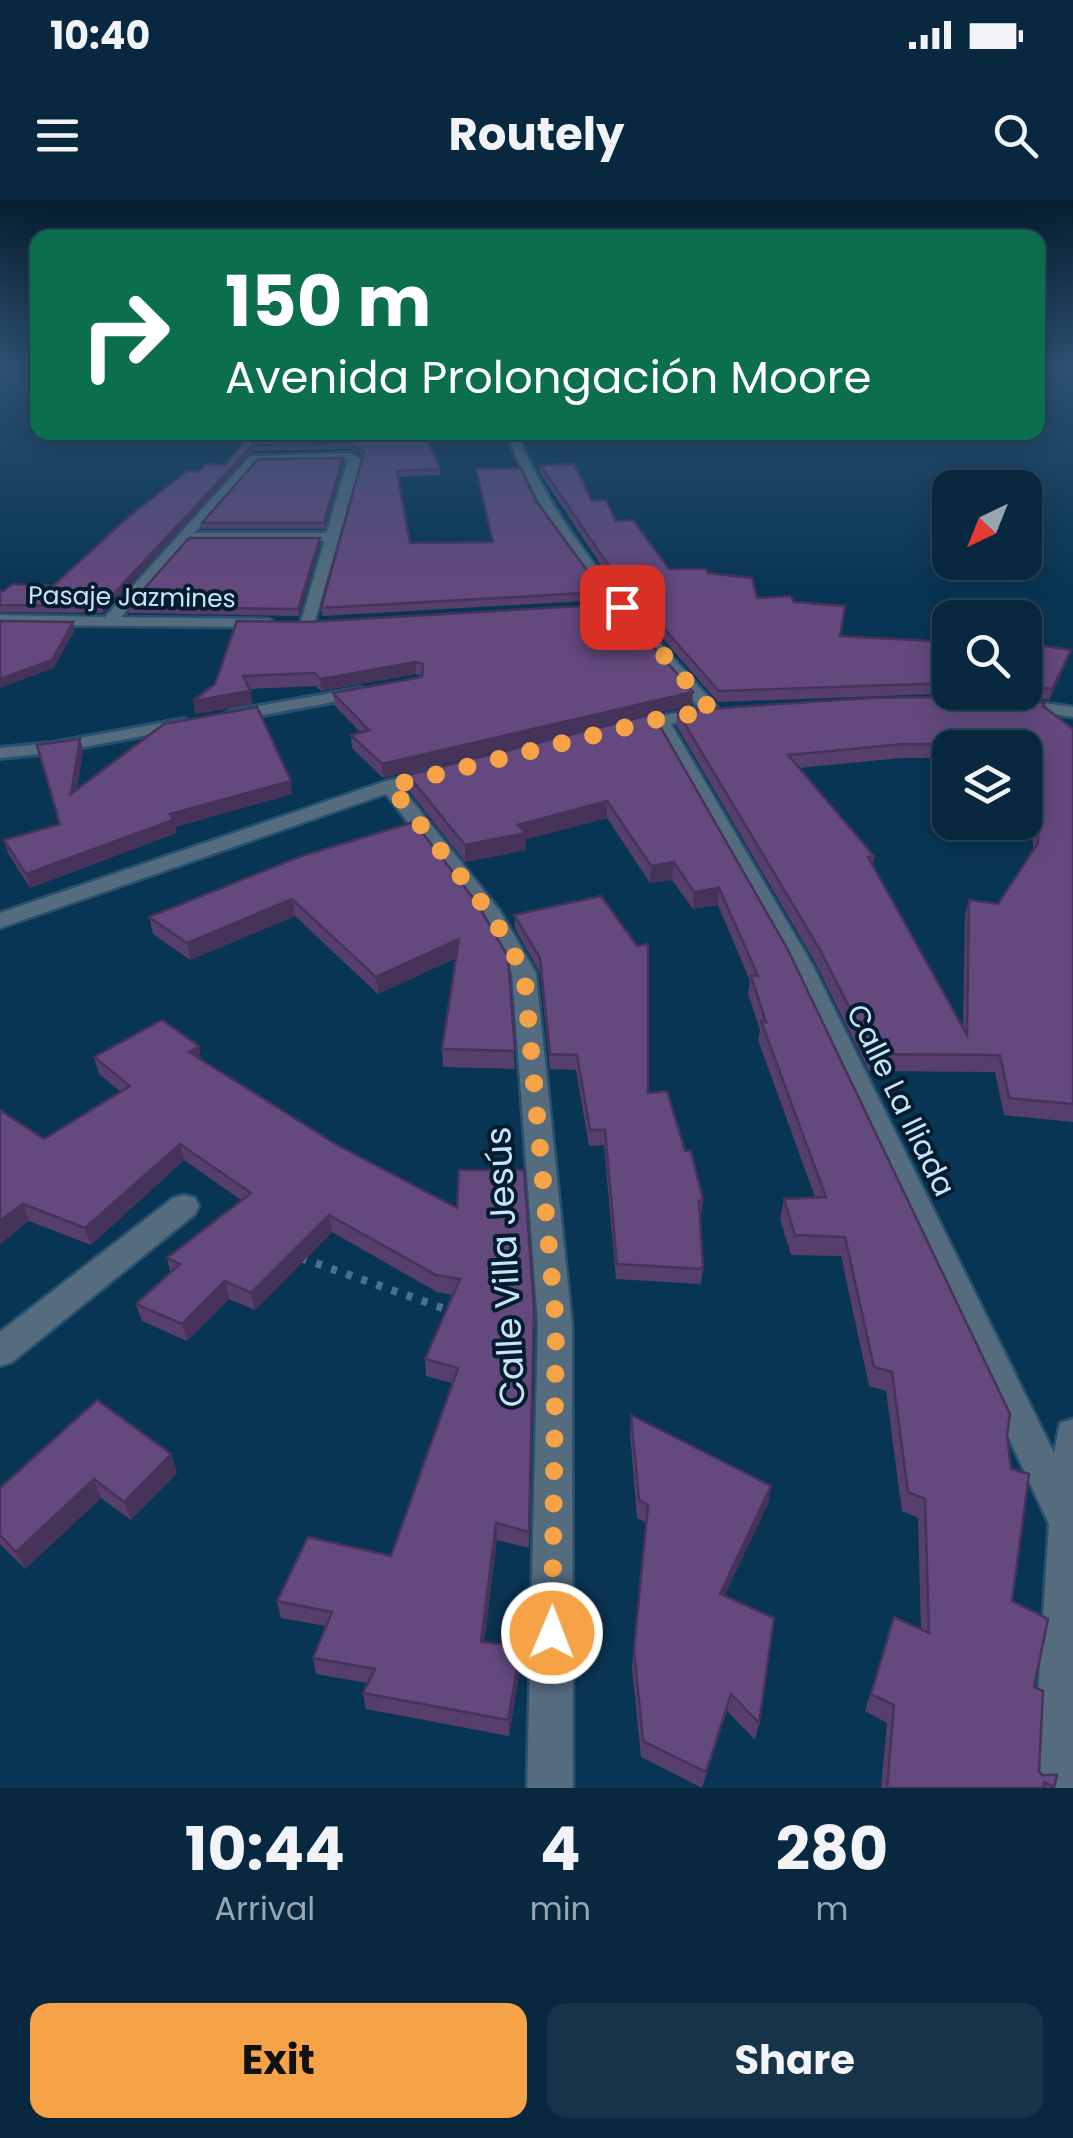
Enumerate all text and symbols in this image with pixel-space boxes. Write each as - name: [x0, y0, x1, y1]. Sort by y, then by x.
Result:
- text: 10:40: [50, 9, 150, 62]
- text: Routely: [448, 103, 625, 166]
- icon: menu: [30, 108, 85, 163]
- icon: search: [988, 108, 1043, 163]
- text: 150 m: [225, 252, 431, 351]
- icon: right: [60, 270, 190, 400]
- text: Avenida Prolongación Moore: [225, 346, 871, 409]
- north arrow: [932, 470, 1042, 580]
- map controls: [932, 470, 1042, 840]
- pin: [580, 565, 665, 650]
- street label: Pasaje Jazmines: [28, 578, 236, 616]
- icon: arrive: [595, 580, 650, 635]
- button: search: [932, 600, 1042, 710]
- button: layers: [932, 730, 1042, 840]
- street label: Calle La Iliada: [836, 997, 966, 1203]
- street label: Calle Villa Jesús: [473, 1126, 537, 1408]
- position arrow: [500, 1581, 604, 1685]
- text: 10:44: [185, 1807, 345, 1891]
- text: 4: [540, 1807, 581, 1891]
- text: 280: [776, 1807, 888, 1891]
- text: Arrival: [214, 1886, 315, 1931]
- text: min: [530, 1886, 591, 1931]
- text: m: [816, 1886, 848, 1931]
- button: Exit: [30, 2003, 527, 2118]
- button: Share: [547, 2003, 1043, 2118]

